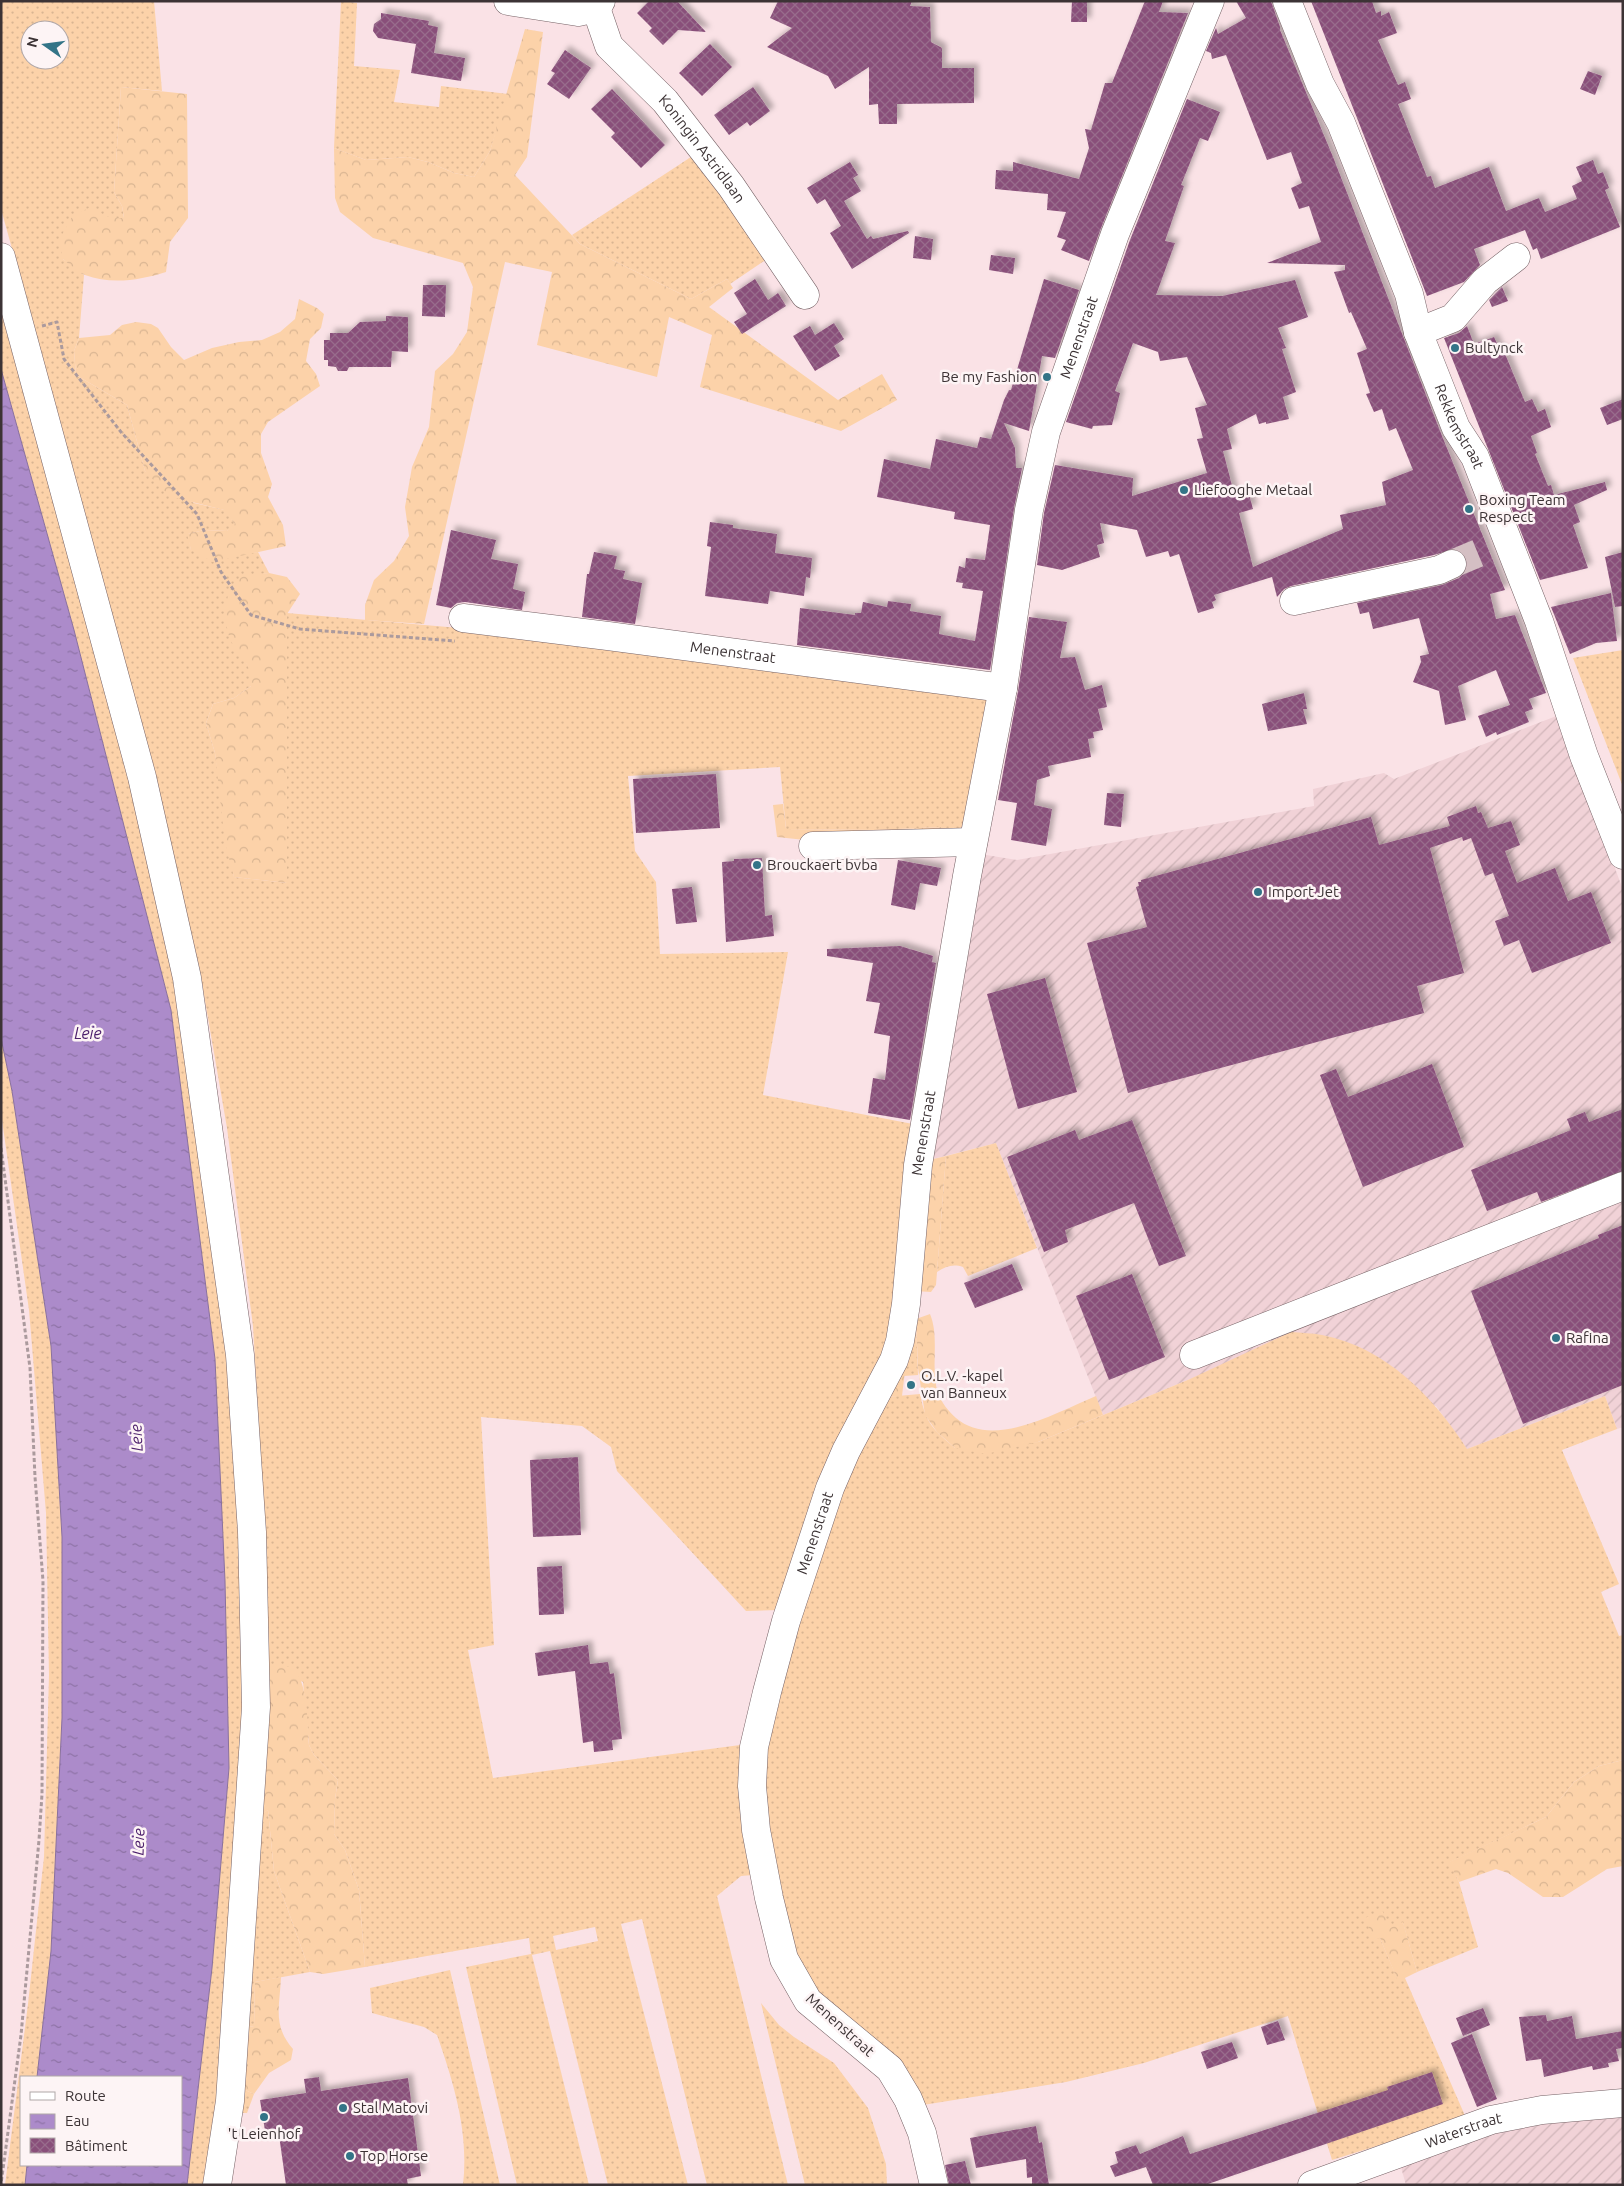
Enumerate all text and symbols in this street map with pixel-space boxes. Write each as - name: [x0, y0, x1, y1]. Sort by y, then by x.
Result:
- north arrow: [20, 20, 70, 70]
- text: N: [23, 35, 41, 49]
- street label: Koningin Astridlaan: [656, 91, 749, 206]
- street label: Menenstraat: [1056, 294, 1101, 381]
- place label: Bultynck: [1465, 339, 1524, 356]
- marker: Bultynck: [1449, 342, 1461, 354]
- place label: Be my Fashion: [941, 368, 1037, 385]
- marker: Be my Fashion: [1041, 371, 1053, 383]
- street label: Rekkemstraat: [1431, 381, 1488, 471]
- place label: Liefooghe Metaal: [1194, 481, 1312, 498]
- marker: Liefooghe Metaal: [1178, 484, 1190, 496]
- place label: Boxing Team Respect: [1479, 491, 1566, 525]
- marker: Boxing Team Respect: [1463, 503, 1475, 515]
- street label: Menenstraat: [689, 638, 777, 666]
- place label: Brouckaert bvba: [767, 856, 878, 873]
- marker: Brouckaert bvba: [751, 859, 763, 871]
- place label: Import Jet: [1268, 883, 1339, 900]
- marker: Import Jet: [1252, 886, 1264, 898]
- water label: Leie: [74, 1024, 102, 1042]
- street label: Menenstraat: [908, 1089, 939, 1176]
- place label: Rafina: [1566, 1329, 1609, 1346]
- marker: Rafina: [1550, 1332, 1562, 1344]
- place label: O.L.V. -kapel van Banneux: [921, 1367, 1007, 1401]
- marker: O.L.V. -kapel van Banneux: [905, 1379, 917, 1391]
- water label: Leie: [126, 1424, 146, 1452]
- street label: Menenstraat: [793, 1489, 836, 1576]
- water label: Leie: [129, 1828, 147, 1856]
- street label: Menenstraat: [803, 1989, 878, 2060]
- legend: [20, 2076, 182, 2166]
- text: Route: [65, 2087, 106, 2104]
- place label: Stal Matovi: [353, 2099, 428, 2116]
- marker: Stal Matovi: [337, 2102, 349, 2114]
- street label: Waterstraat: [1422, 2109, 1503, 2151]
- marker: 't Leienhof: [258, 2111, 270, 2123]
- text: Eau: [65, 2112, 90, 2129]
- place label: 't Leienhof: [228, 2125, 300, 2142]
- text: Bâtiment: [65, 2137, 128, 2154]
- place label: Top Horse: [360, 2147, 428, 2164]
- marker: Top Horse: [344, 2150, 356, 2162]

